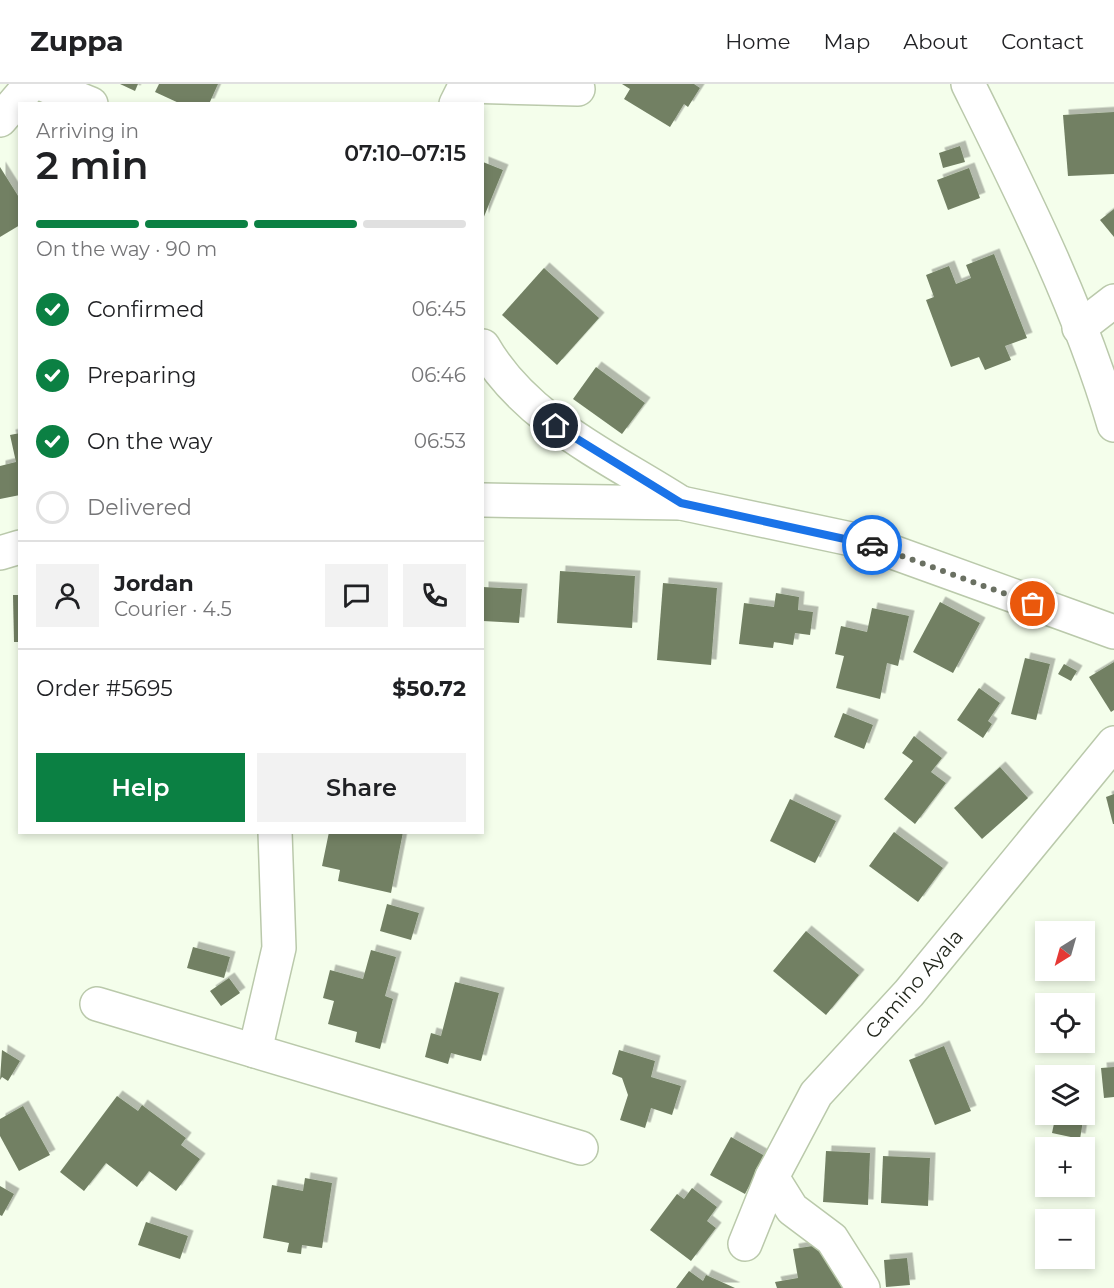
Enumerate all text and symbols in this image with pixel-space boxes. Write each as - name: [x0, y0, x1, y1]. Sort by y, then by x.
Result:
- text: Zuppa: [30, 24, 124, 58]
- text: Home: [725, 29, 790, 54]
- text: Map: [823, 29, 870, 54]
- text: About: [903, 29, 968, 54]
- text: Contact: [1001, 29, 1084, 54]
- text: Arriving in: [36, 119, 139, 143]
- text: 07:10–07:15: [344, 140, 466, 167]
- text: 2 min: [36, 141, 149, 189]
- text: On the way · 90 m: [36, 237, 217, 261]
- icon: check: [36, 293, 69, 326]
- text: Confirmed: [87, 296, 204, 323]
- text: 06:45: [412, 297, 466, 321]
- icon: check: [36, 359, 69, 392]
- text: Preparing: [87, 362, 196, 389]
- text: 06:46: [411, 363, 466, 387]
- pin: [530, 400, 581, 451]
- icon: home: [539, 409, 572, 442]
- icon: check: [36, 425, 69, 458]
- text: On the way: [87, 428, 212, 455]
- text: 06:53: [414, 429, 466, 453]
- text: Delivered: [87, 494, 192, 521]
- courier: [842, 515, 902, 575]
- icon: car: [856, 529, 889, 562]
- button: person: [36, 564, 99, 627]
- button: chat: [325, 564, 388, 627]
- button: phone: [403, 564, 466, 627]
- text: Jordan: [114, 570, 194, 597]
- pin: [1007, 578, 1058, 629]
- icon: bag: [1016, 587, 1049, 620]
- text: Courier · 4.5: [114, 597, 232, 621]
- text: Order #5695: [36, 675, 173, 702]
- text: $50.72: [392, 675, 466, 702]
- button: Help: [36, 753, 245, 822]
- button: Share: [257, 753, 466, 822]
- north arrow: [1035, 921, 1095, 981]
- map controls: [1035, 921, 1095, 1269]
- street label: Camino Ayala: [860, 924, 968, 1044]
- button: locate: [1035, 993, 1095, 1053]
- button: layers: [1035, 1065, 1095, 1125]
- button: +: [1035, 1137, 1095, 1197]
- button: −: [1035, 1209, 1095, 1269]

